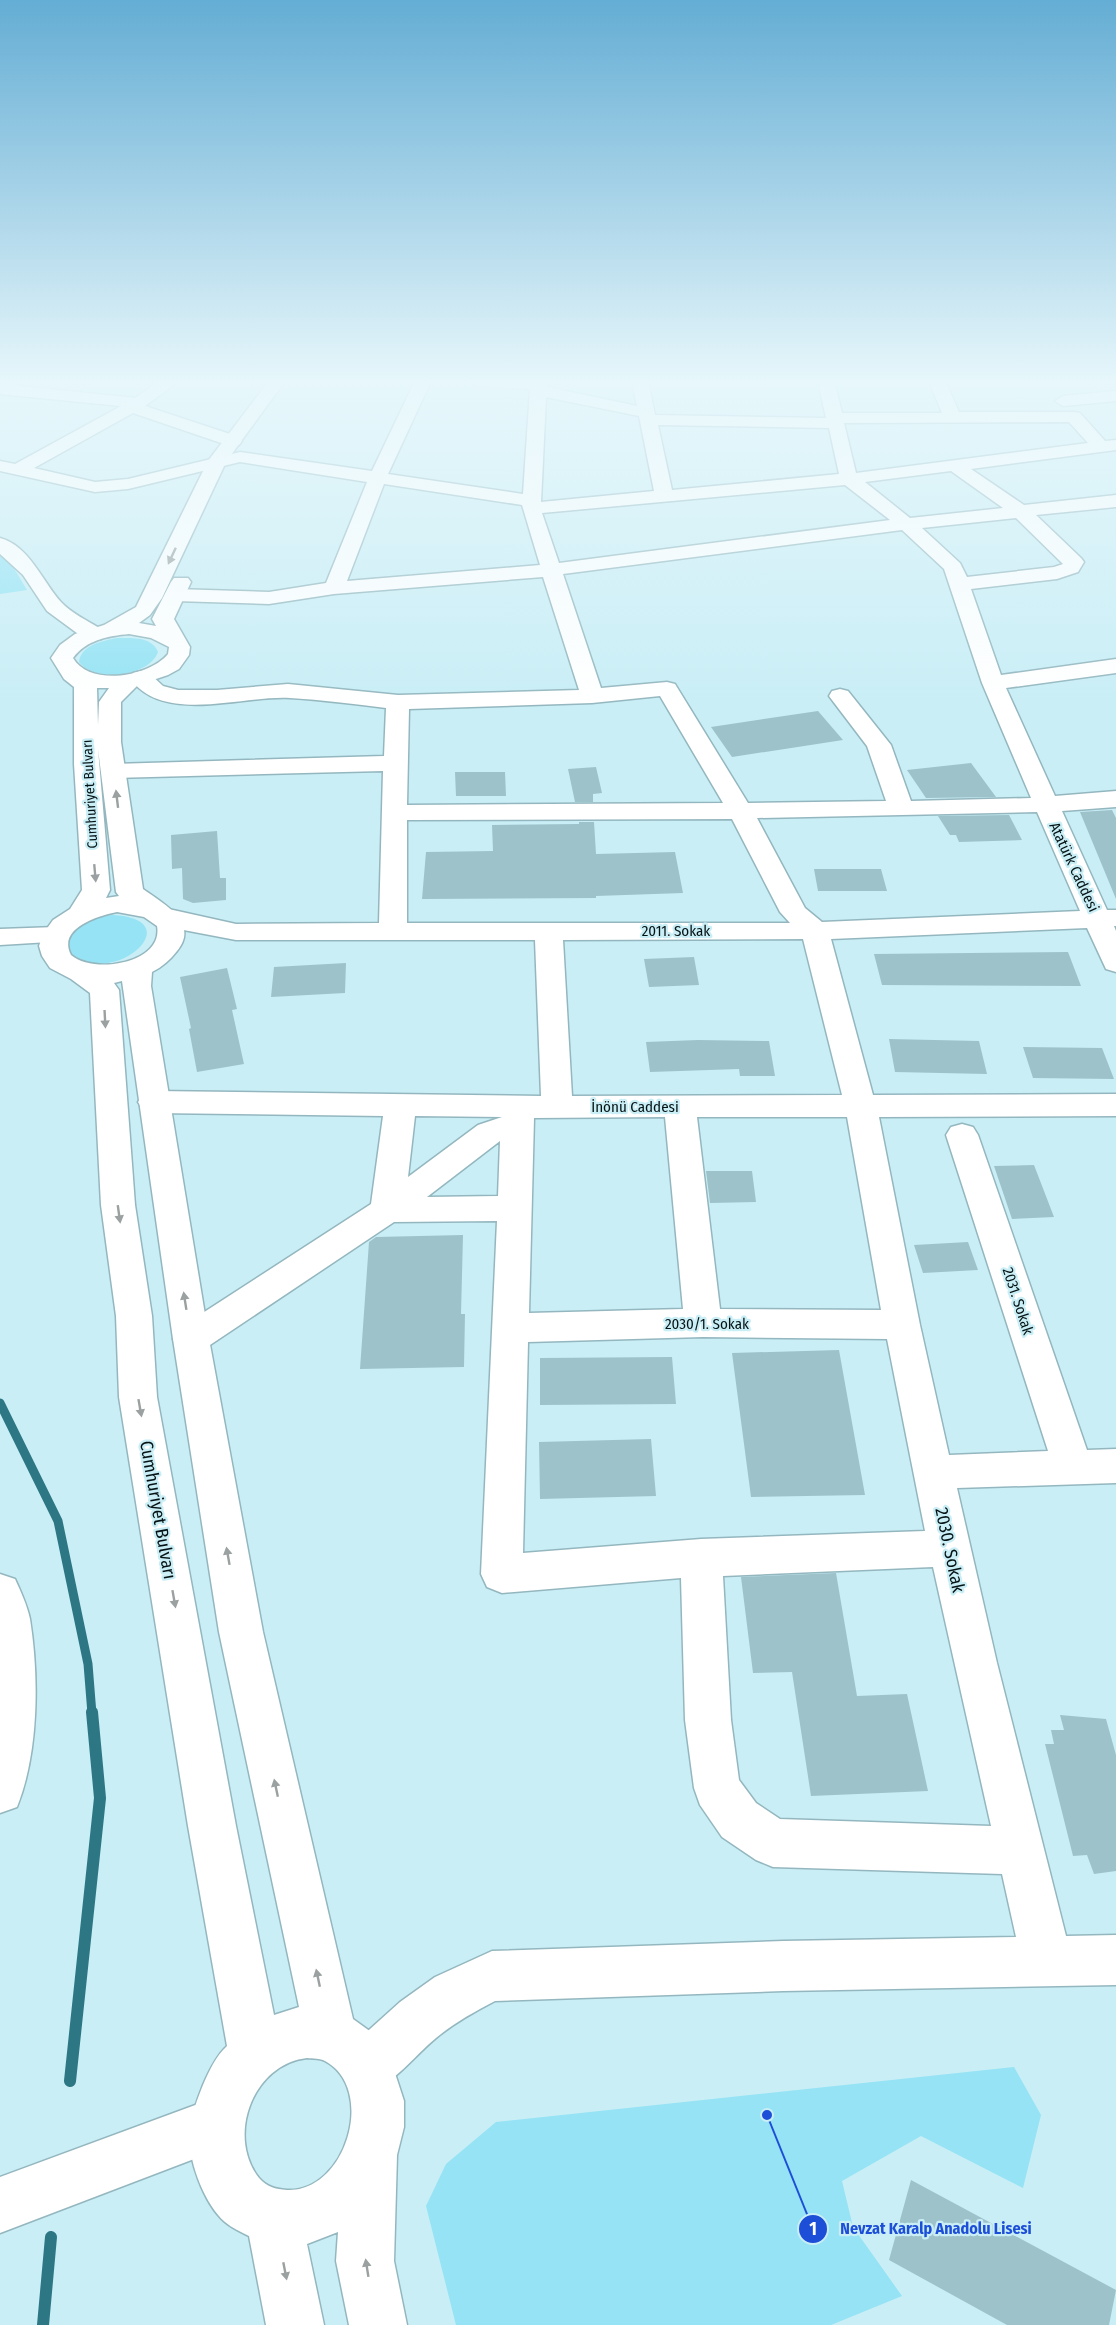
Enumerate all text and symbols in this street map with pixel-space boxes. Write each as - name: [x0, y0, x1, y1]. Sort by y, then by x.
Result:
- one-way arrow: [167, 548, 176, 565]
- street label: Cumhuriyet Bulvarı: [79, 739, 101, 849]
- one-way arrow: [112, 789, 121, 808]
- street label: Atatürk Caddesi: [1045, 819, 1103, 915]
- one-way arrow: [90, 864, 100, 883]
- street label: 2011. Sokak: [642, 922, 710, 940]
- one-way arrow: [101, 1010, 110, 1029]
- street label: İnönü Caddesi: [591, 1098, 679, 1116]
- one-way arrow: [115, 1204, 124, 1223]
- street label: 2031. Sokak: [999, 1265, 1037, 1337]
- one-way arrow: [181, 1292, 190, 1311]
- street label: 2030/1. Sokak: [665, 1315, 749, 1333]
- one-way arrow: [136, 1398, 145, 1417]
- street label: Cumhuriyet Bulvarı: [135, 1439, 181, 1581]
- street label: 2030. Sokak: [930, 1505, 970, 1595]
- one-way arrow: [224, 1546, 233, 1565]
- one-way arrow: [170, 1590, 179, 1609]
- one-way arrow: [271, 1778, 280, 1797]
- one-way arrow: [313, 1969, 322, 1988]
- callout: Nevzat Karalp Anadolu Lisesi: [798, 2212, 1044, 2246]
- text: 1: [809, 2218, 817, 2240]
- text: Nevzat Karalp Anadolu Lisesi: [840, 2219, 1032, 2238]
- one-way arrow: [363, 2258, 372, 2277]
- one-way arrow: [281, 2262, 290, 2281]

